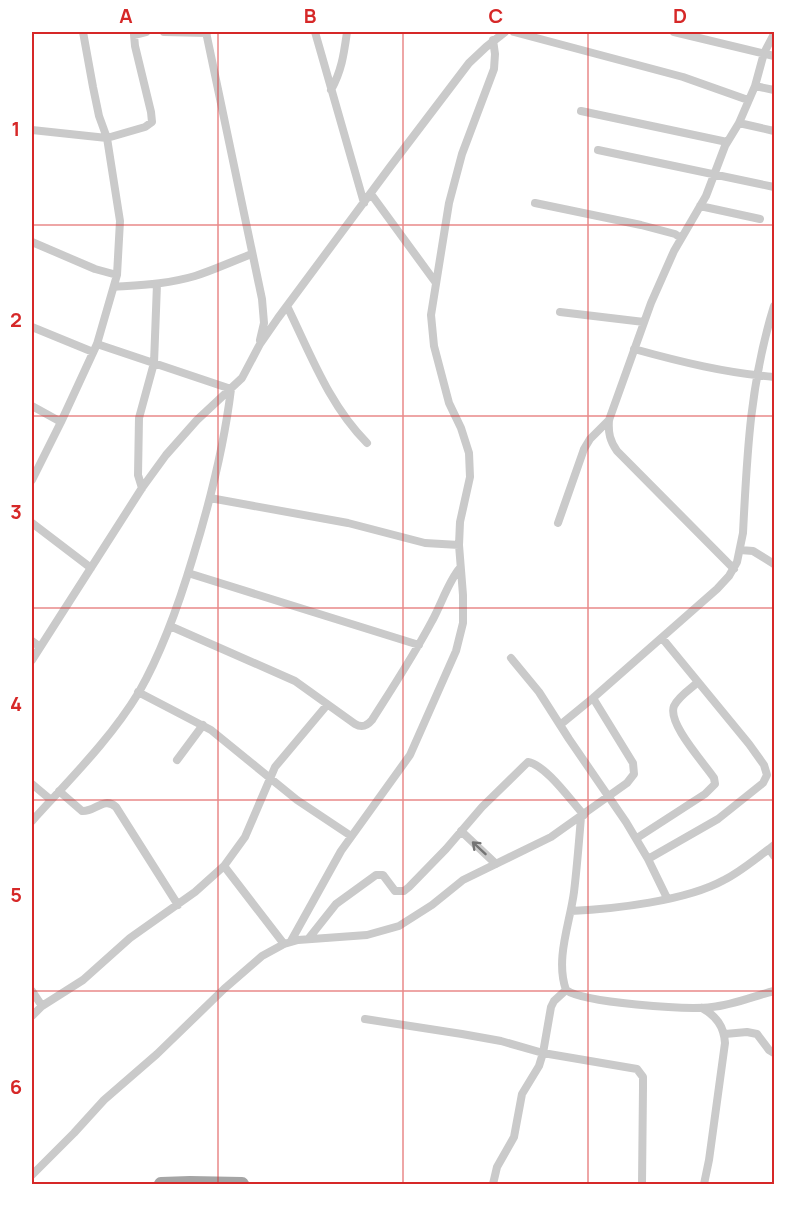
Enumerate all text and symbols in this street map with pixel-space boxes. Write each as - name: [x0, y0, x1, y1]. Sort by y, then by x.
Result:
- text: A: [119, 2, 133, 29]
- text: B: [304, 2, 317, 29]
- text: C: [489, 2, 503, 29]
- text: D: [673, 2, 687, 29]
- text: 1: [12, 115, 20, 142]
- text: 2: [10, 306, 22, 333]
- text: 3: [10, 498, 22, 525]
- text: 4: [10, 690, 22, 717]
- one-way arrow: [471, 841, 486, 855]
- text: 5: [10, 881, 22, 908]
- text: 6: [10, 1073, 22, 1100]

